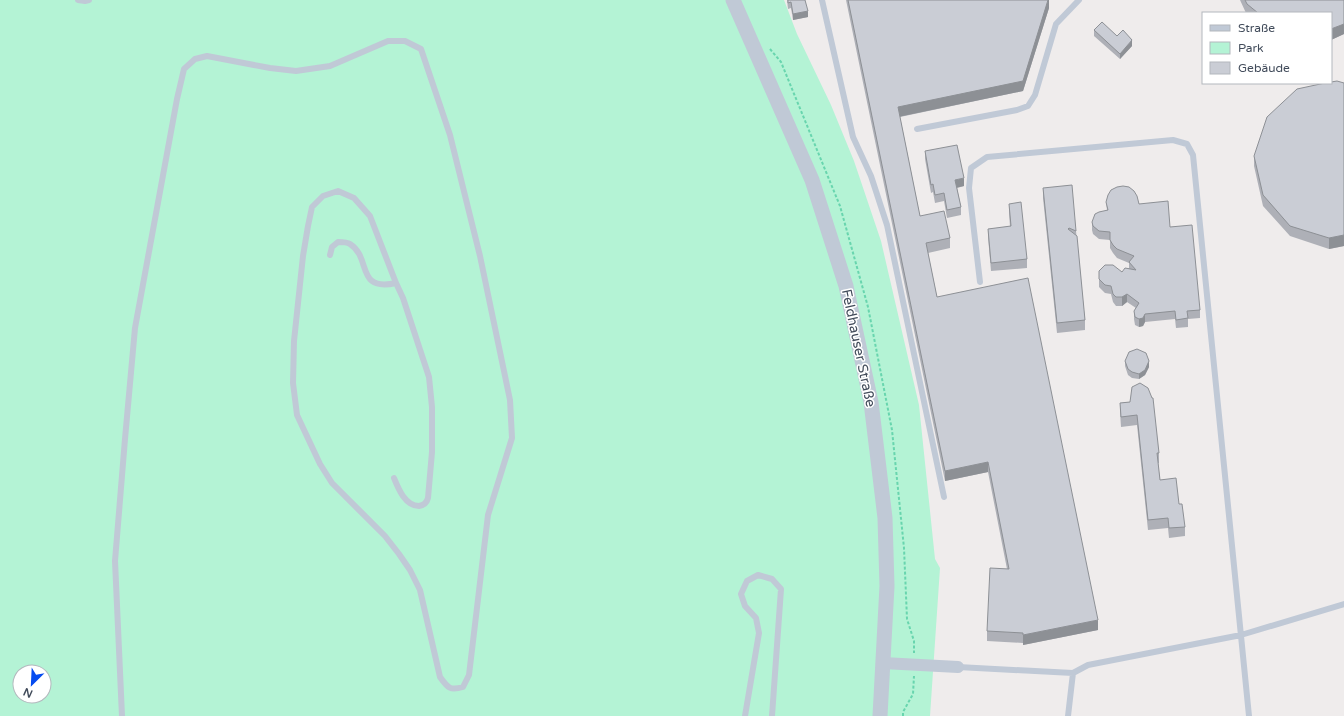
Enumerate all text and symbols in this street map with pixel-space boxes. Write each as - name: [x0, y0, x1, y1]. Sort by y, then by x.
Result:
- legend: [1202, 12, 1332, 84]
- text: Straße: [1238, 21, 1275, 35]
- text: Park: [1238, 41, 1264, 55]
- text: Gebäude: [1238, 61, 1290, 75]
- street label: Feldhauser Straße: [838, 288, 879, 409]
- north arrow: [12, 664, 52, 704]
- text: N: [21, 685, 35, 700]

